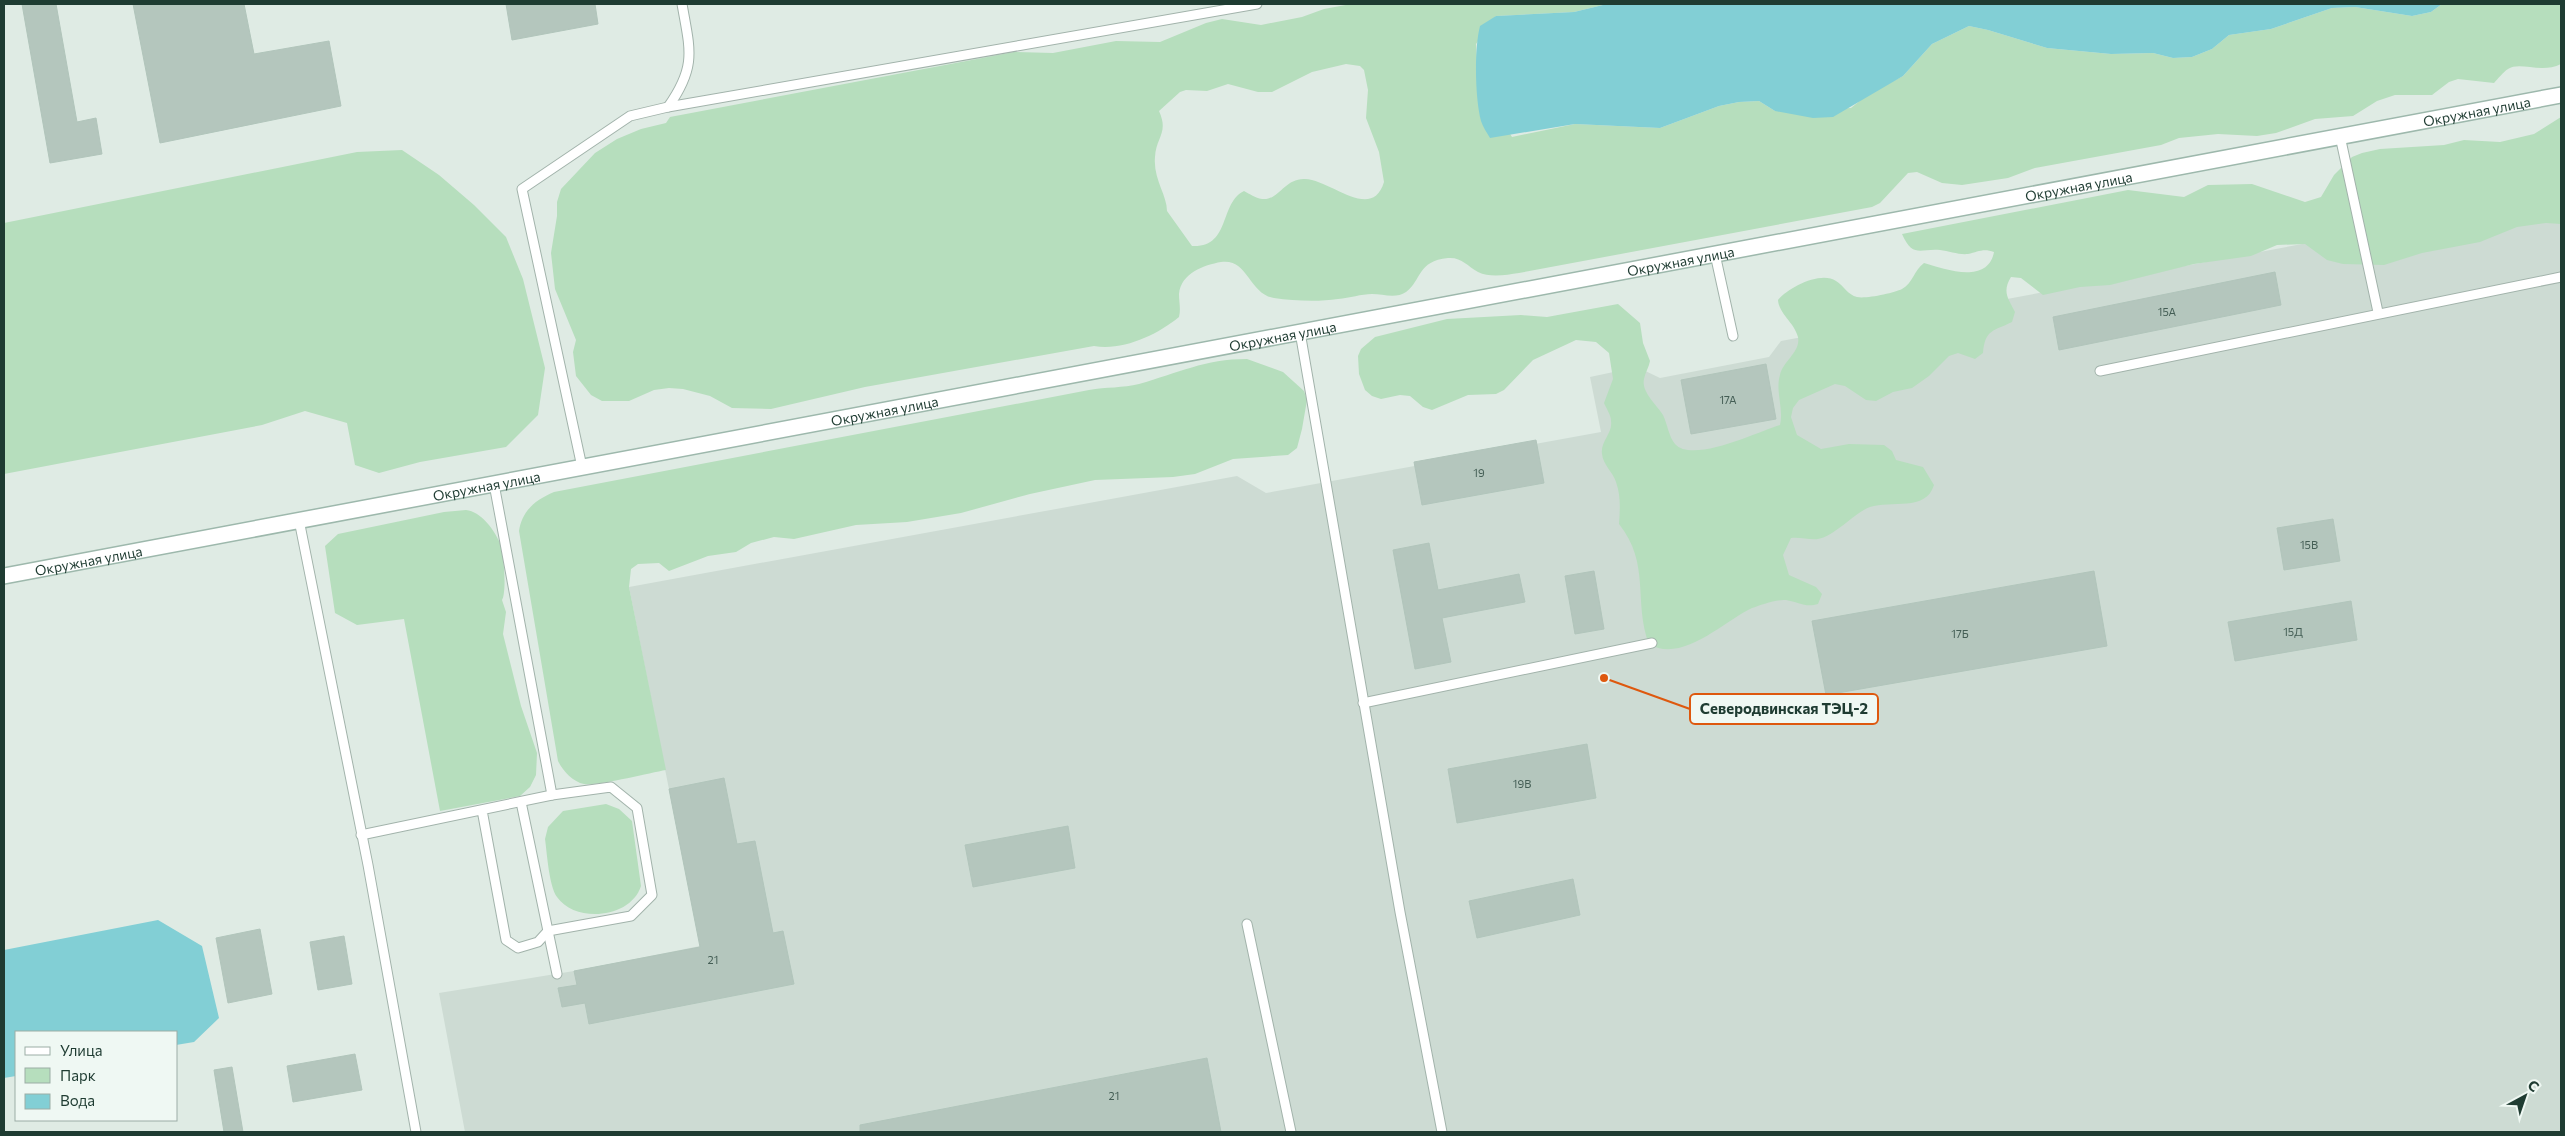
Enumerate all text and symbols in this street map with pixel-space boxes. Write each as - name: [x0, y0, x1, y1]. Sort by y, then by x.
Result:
- street label: Окружная улица: [2422, 92, 2532, 129]
- street label: Окружная улица: [2024, 167, 2134, 204]
- street label: Окружная улица: [1625, 242, 1736, 279]
- house number: 15А: [2158, 305, 2177, 318]
- street label: Окружная улица: [1227, 317, 1338, 354]
- street label: Окружная улица: [829, 392, 940, 429]
- house number: 17А: [1719, 393, 1737, 406]
- house number: 19: [1473, 466, 1485, 479]
- street label: Окружная улица: [431, 467, 542, 504]
- house number: 15В: [2300, 538, 2318, 551]
- street label: Окружная улица: [33, 542, 144, 579]
- house number: 15Д: [2283, 625, 2303, 638]
- house number: 17Б: [1951, 627, 1969, 640]
- callout: Северодвинская ТЭЦ-2: [1690, 694, 1878, 724]
- text: Северодвинская ТЭЦ-2: [1700, 699, 1868, 717]
- house number: 19В: [1513, 777, 1531, 790]
- house number: 21: [708, 953, 718, 966]
- legend: [15, 1031, 178, 1121]
- text: Улица: [60, 1041, 102, 1059]
- text: Парк: [60, 1066, 96, 1084]
- north arrow: [2500, 1071, 2550, 1121]
- text: С: [2525, 1076, 2543, 1095]
- house number: 21: [1109, 1089, 1119, 1102]
- text: Вода: [60, 1091, 95, 1109]

